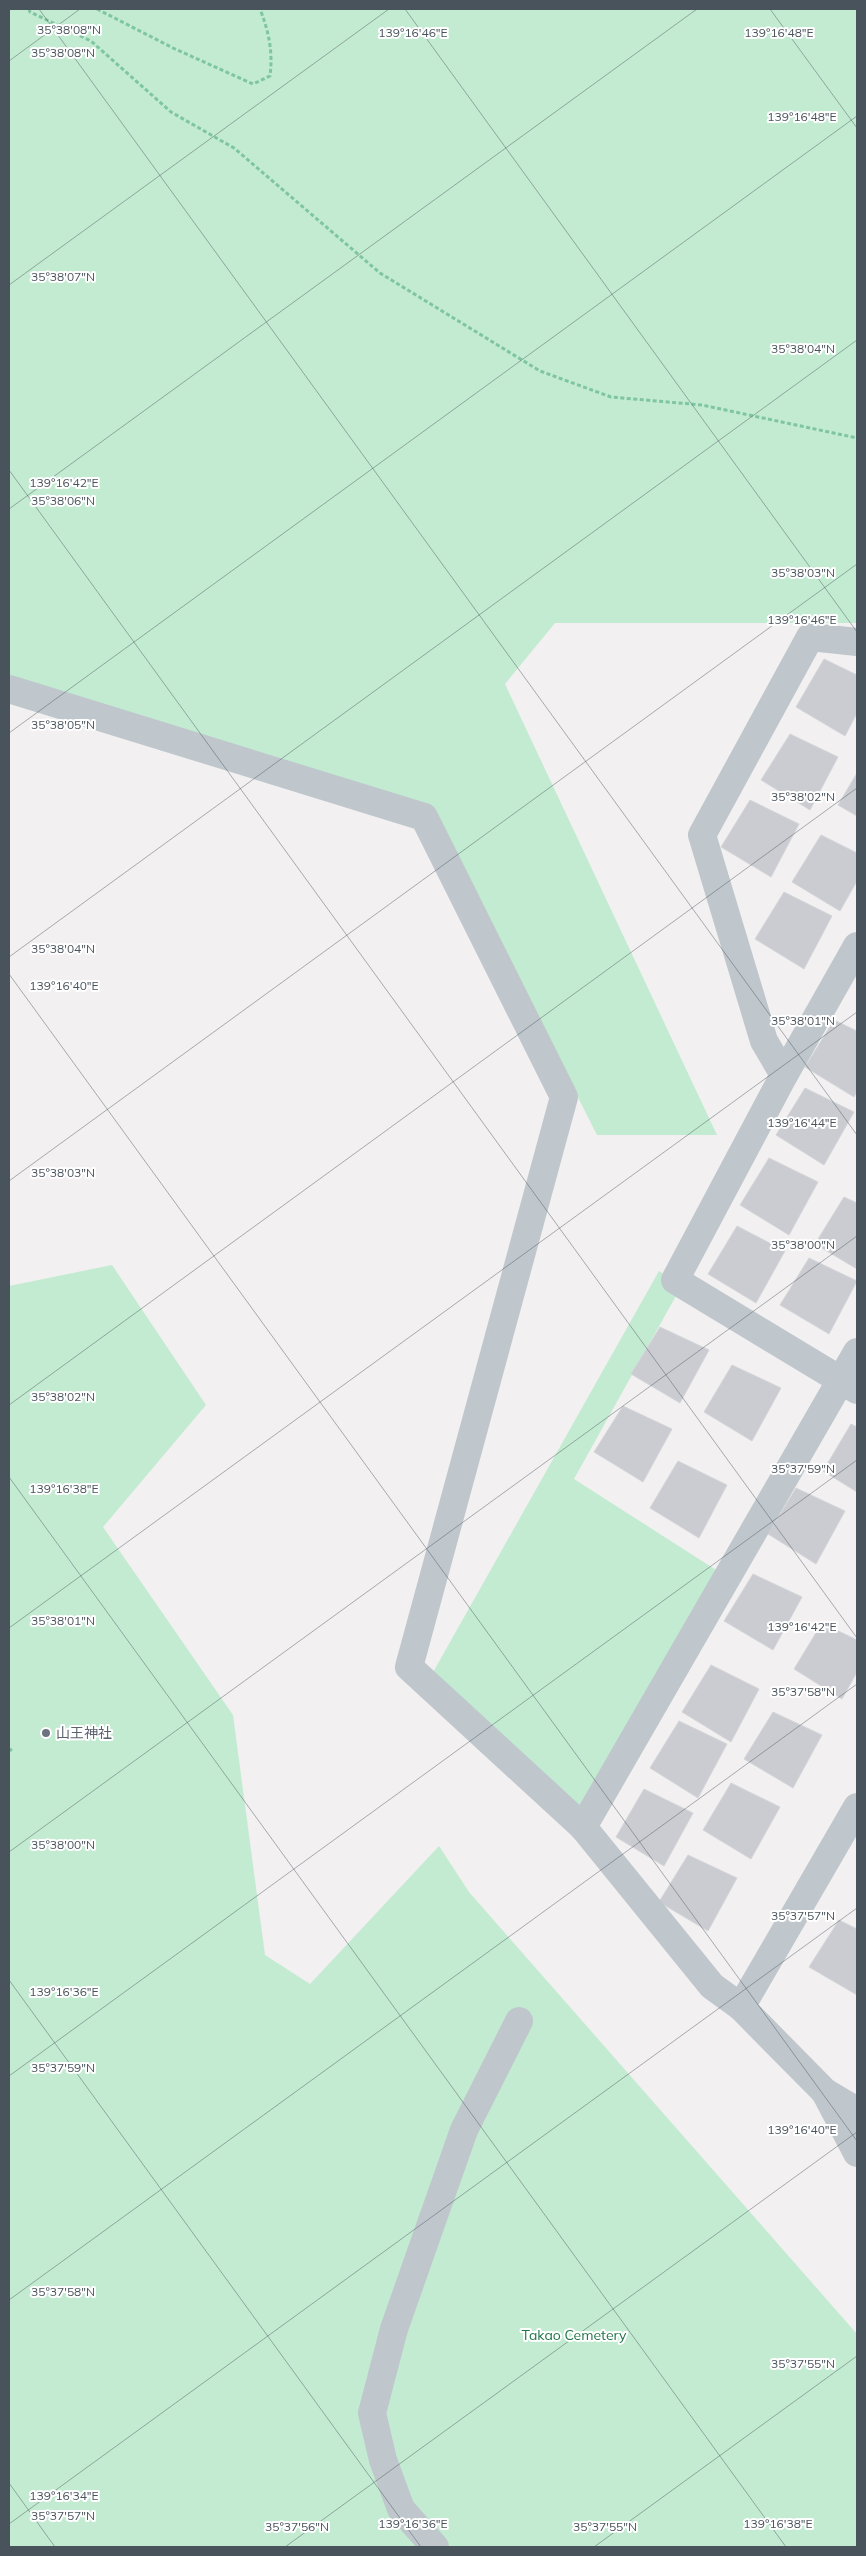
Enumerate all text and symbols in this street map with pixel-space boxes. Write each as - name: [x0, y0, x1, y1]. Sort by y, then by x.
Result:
- text: 35°38'08"N: [37, 22, 101, 37]
- text: 139°16'46"E: [378, 25, 448, 40]
- text: 139°16'48"E: [744, 25, 814, 40]
- text: 35°38'08"N: [31, 45, 95, 60]
- text: 139°16'48"E: [767, 109, 837, 124]
- text: 35°38'07"N: [31, 269, 95, 284]
- text: 35°38'04"N: [771, 341, 835, 356]
- text: 139°16'42"E: [29, 475, 99, 490]
- text: 35°38'06"N: [31, 493, 95, 508]
- text: 35°38'03"N: [771, 565, 835, 580]
- text: 139°16'46"E: [767, 612, 837, 627]
- text: 35°38'05"N: [31, 717, 95, 732]
- text: 35°38'02"N: [771, 789, 835, 804]
- text: 35°38'04"N: [31, 941, 95, 956]
- text: 139°16'40"E: [29, 978, 99, 993]
- text: 35°38'01"N: [771, 1013, 835, 1028]
- text: 139°16'44"E: [767, 1115, 837, 1130]
- text: 35°38'03"N: [31, 1165, 95, 1180]
- text: 35°38'00"N: [771, 1237, 835, 1252]
- text: 35°38'02"N: [31, 1389, 95, 1404]
- text: 35°37'59"N: [771, 1461, 835, 1476]
- text: 139°16'38"E: [29, 1481, 99, 1496]
- text: 35°38'01"N: [31, 1613, 95, 1628]
- text: 139°16'42"E: [767, 1619, 837, 1634]
- text: 35°37'58"N: [771, 1684, 835, 1699]
- place label: 山王神社: [56, 1724, 112, 1742]
- marker: 山王神社: [40, 1727, 52, 1739]
- text: 35°38'00"N: [31, 1837, 95, 1852]
- text: 35°37'57"N: [771, 1908, 835, 1923]
- text: 139°16'36"E: [29, 1984, 99, 1999]
- text: 35°37'59"N: [31, 2060, 95, 2075]
- text: 139°16'40"E: [767, 2122, 837, 2137]
- text: 35°37'58"N: [31, 2284, 95, 2299]
- park label: Takao Cemetery: [522, 2326, 627, 2344]
- text: 35°37'55"N: [771, 2356, 835, 2371]
- text: 139°16'34"E: [29, 2488, 99, 2503]
- text: 35°37'57"N: [31, 2508, 95, 2523]
- text: 139°16'36"E: [378, 2516, 448, 2531]
- text: 139°16'38"E: [743, 2516, 813, 2531]
- text: 35°37'56"N: [265, 2519, 329, 2534]
- text: 35°37'55"N: [573, 2519, 637, 2534]

